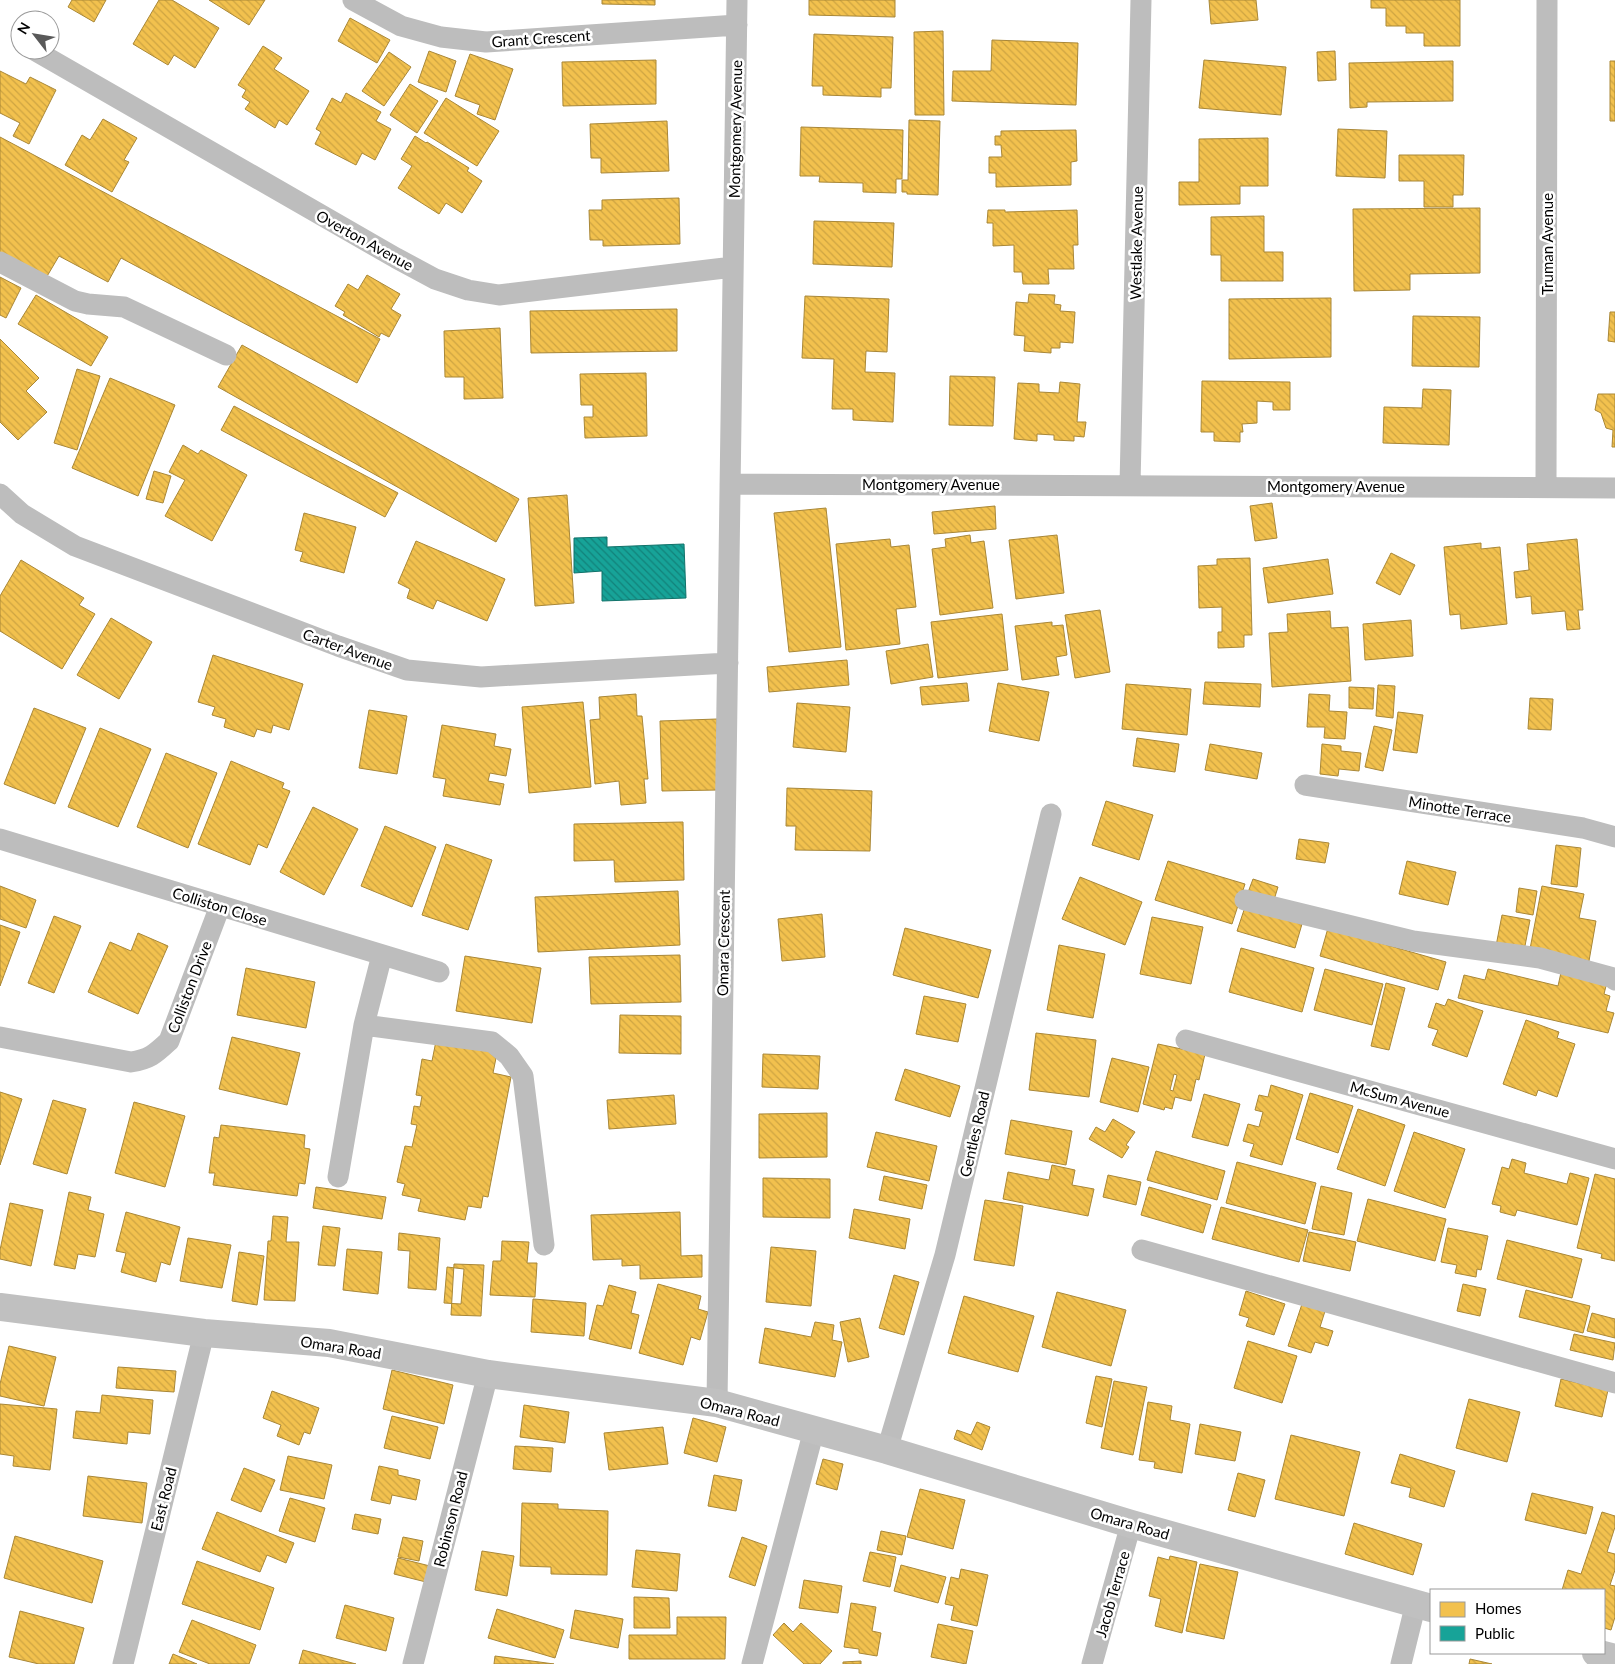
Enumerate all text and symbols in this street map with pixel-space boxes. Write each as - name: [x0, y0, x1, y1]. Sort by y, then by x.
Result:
- north arrow: [10, 10, 60, 60]
- text: N: [13, 19, 33, 37]
- street label: Grant Crescent: [491, 26, 592, 50]
- street label: Montgomery Avenue: [725, 60, 745, 198]
- street label: Westlake Avenue: [1126, 186, 1146, 300]
- street label: Truman Avenue: [1538, 193, 1556, 295]
- street label: Overton Avenue: [313, 206, 417, 274]
- street label: Montgomery Avenue: [862, 475, 1000, 493]
- street label: Montgomery Avenue: [1267, 477, 1405, 495]
- street label: Carter Avenue: [301, 624, 395, 674]
- street label: Minotte Terrace: [1407, 792, 1513, 826]
- street label: Colliston Close: [170, 883, 270, 929]
- street label: Omara Crescent: [713, 889, 733, 996]
- street label: Colliston Drive: [163, 938, 215, 1036]
- street label: McSum Avenue: [1348, 1077, 1452, 1121]
- street label: Gentles Road: [955, 1089, 993, 1179]
- street label: Omara Road: [299, 1332, 383, 1362]
- street label: Omara Road: [698, 1392, 782, 1430]
- street label: East Road: [146, 1465, 180, 1533]
- street label: Robinson Road: [429, 1469, 471, 1569]
- street label: Omara Road: [1088, 1503, 1172, 1543]
- street label: Jacob Terrace: [1091, 1549, 1133, 1639]
- legend: [1430, 1589, 1605, 1654]
- text: Homes: [1475, 1599, 1521, 1617]
- text: Public: [1475, 1624, 1515, 1642]

